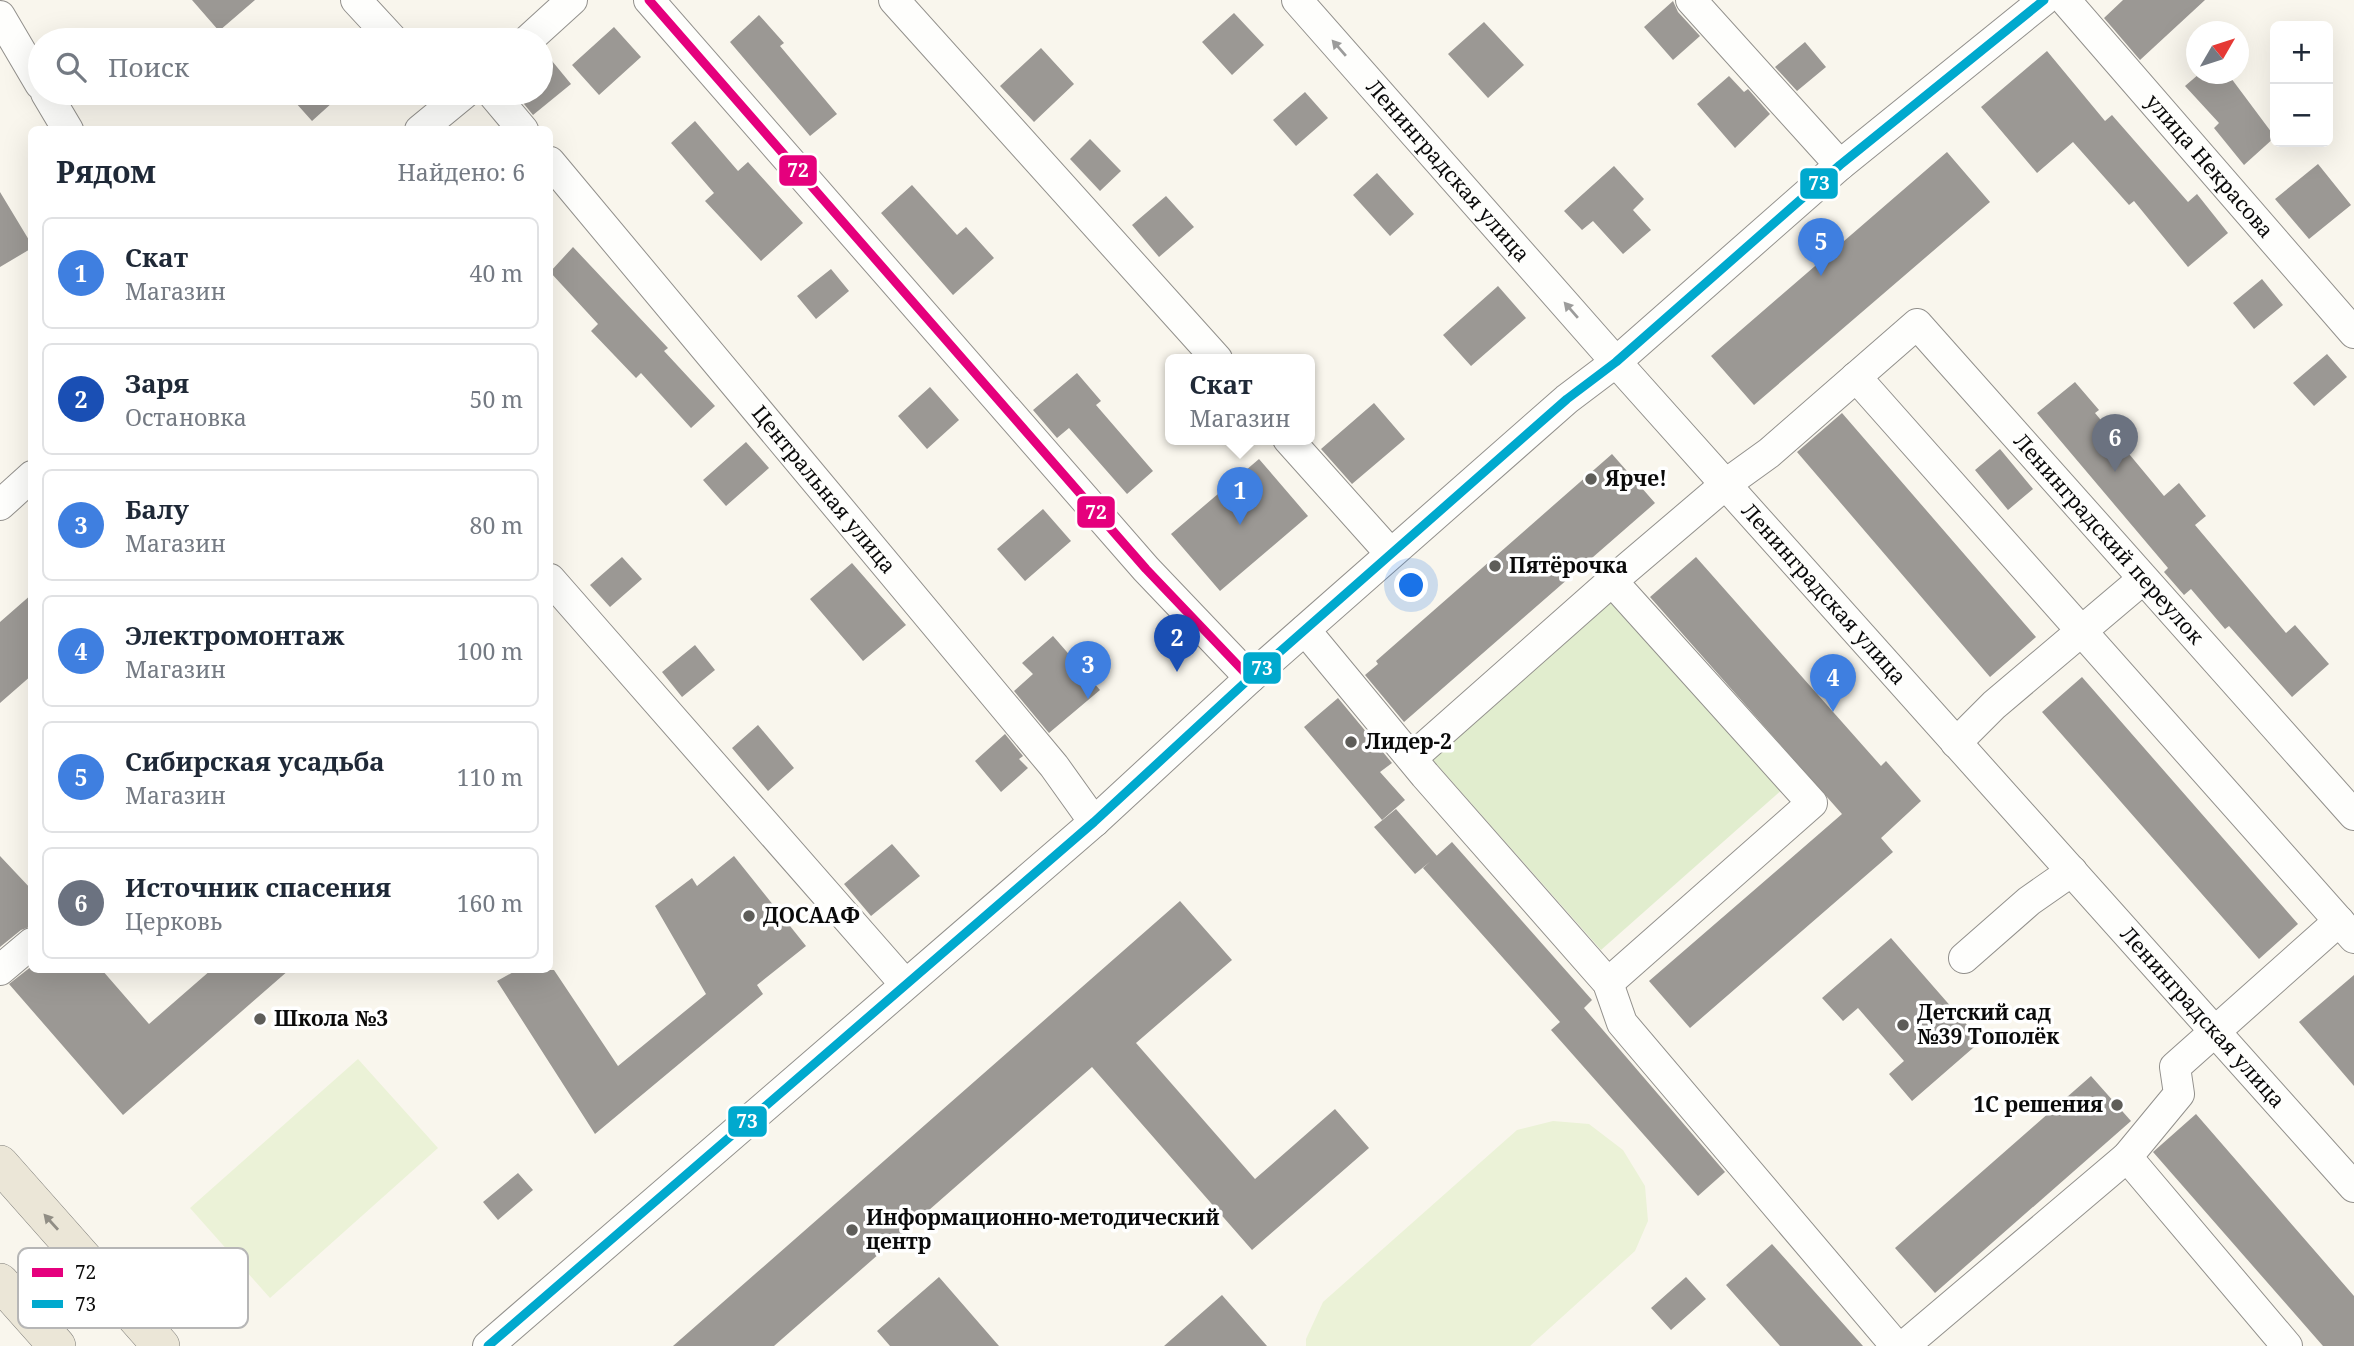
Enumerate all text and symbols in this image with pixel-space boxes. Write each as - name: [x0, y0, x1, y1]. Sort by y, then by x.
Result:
- north arrow: [2186, 21, 2249, 84]
- map controls: [2270, 21, 2333, 147]
- button: +: [2270, 21, 2333, 84]
- search box: [28, 28, 553, 105]
- one-way arrow: [1332, 39, 1347, 56]
- icon: search: [52, 48, 90, 86]
- text: Поиск: [108, 49, 189, 85]
- street label: Ленинградская улица: [1361, 73, 1536, 268]
- button: −: [2270, 84, 2333, 147]
- street label: улица Некрасова: [2140, 87, 2280, 243]
- text: Рядом: [56, 151, 156, 192]
- line badge: 72: [778, 154, 818, 187]
- text: Найдено: 6: [397, 156, 525, 188]
- text: 72: [787, 157, 809, 183]
- line badge: 73: [1799, 167, 1839, 200]
- text: 73: [1808, 170, 1830, 196]
- pin: 5: [1798, 218, 1844, 276]
- text: Скат: [125, 239, 188, 275]
- text: 1: [75, 257, 88, 289]
- text: 40 m: [470, 257, 523, 289]
- text: Магазин: [125, 275, 226, 307]
- one-way arrow: [1563, 301, 1579, 319]
- popup: [1165, 354, 1315, 445]
- text: Заря: [125, 365, 189, 401]
- text: Скат: [1190, 366, 1253, 402]
- text: 2: [75, 383, 88, 415]
- text: 50 m: [470, 383, 523, 415]
- street label: Центральная улица: [746, 399, 903, 579]
- text: Остановка: [125, 401, 247, 433]
- text: Магазин: [1190, 402, 1290, 434]
- pin: 6: [2092, 414, 2138, 472]
- street label: Ленинградский переулок: [2008, 427, 2211, 650]
- place label: Ярче!: [1604, 464, 1667, 492]
- pin: 1: [1217, 467, 1263, 525]
- marker: Ярче!: [1583, 471, 1599, 487]
- text: Балу: [125, 491, 189, 527]
- line badge: 72: [1076, 495, 1116, 529]
- street label: Ленинградская улица: [1736, 497, 1913, 690]
- text: 72: [1085, 499, 1107, 525]
- text: 3: [75, 509, 88, 541]
- text: 80 m: [470, 509, 523, 541]
- text: Магазин: [125, 527, 226, 559]
- place label: Пятёрочка: [1509, 551, 1628, 579]
- marker: Пятёрочка: [1487, 558, 1503, 574]
- your location: [1394, 568, 1428, 602]
- pin: 2: [1154, 614, 1200, 672]
- text: Электромонтаж: [125, 617, 344, 653]
- text: 4: [75, 635, 88, 667]
- text: 100 m: [457, 635, 523, 667]
- pin: 3: [1065, 641, 1111, 699]
- line badge: 73: [1242, 651, 1282, 685]
- text: Магазин: [125, 653, 226, 685]
- pin: 4: [1810, 654, 1856, 712]
- text: 73: [1251, 655, 1273, 681]
- place label: Лидер-2: [1365, 727, 1452, 755]
- marker: Лидер-2: [1343, 734, 1359, 750]
- text: Сибирская усадьба: [125, 743, 385, 779]
- text: 5: [75, 761, 88, 793]
- text: 110 m: [457, 761, 523, 793]
- text: Магазин: [125, 779, 226, 811]
- text: Источник спасения: [125, 869, 391, 905]
- text: 6: [75, 887, 88, 919]
- text: 160 m: [457, 887, 523, 919]
- place label: ДОСААФ: [763, 901, 860, 929]
- text: Церковь: [125, 905, 222, 937]
- marker: ДОСААФ: [741, 908, 757, 924]
- street label: Ленинградская улица: [2115, 920, 2292, 1114]
- place label: Детский сад №39 Тополёк: [1917, 998, 2060, 1050]
- place label: Школа №3: [274, 1004, 388, 1032]
- marker: Школа №3: [252, 1011, 268, 1027]
- marker: Детский сад №39 Тополёк: [1895, 1017, 1911, 1033]
- place label: 1С решения: [1973, 1090, 2103, 1118]
- marker: 1С решения: [2109, 1097, 2125, 1113]
- line badge: 73: [727, 1105, 768, 1138]
- text: 73: [736, 1108, 758, 1134]
- place label: Информационно-методический центр: [866, 1203, 1219, 1255]
- one-way arrow: [44, 1213, 59, 1230]
- marker: Информационно-методический центр: [844, 1222, 860, 1238]
- legend: [18, 1248, 248, 1328]
- text: 72: [75, 1259, 96, 1285]
- text: 73: [75, 1291, 96, 1317]

